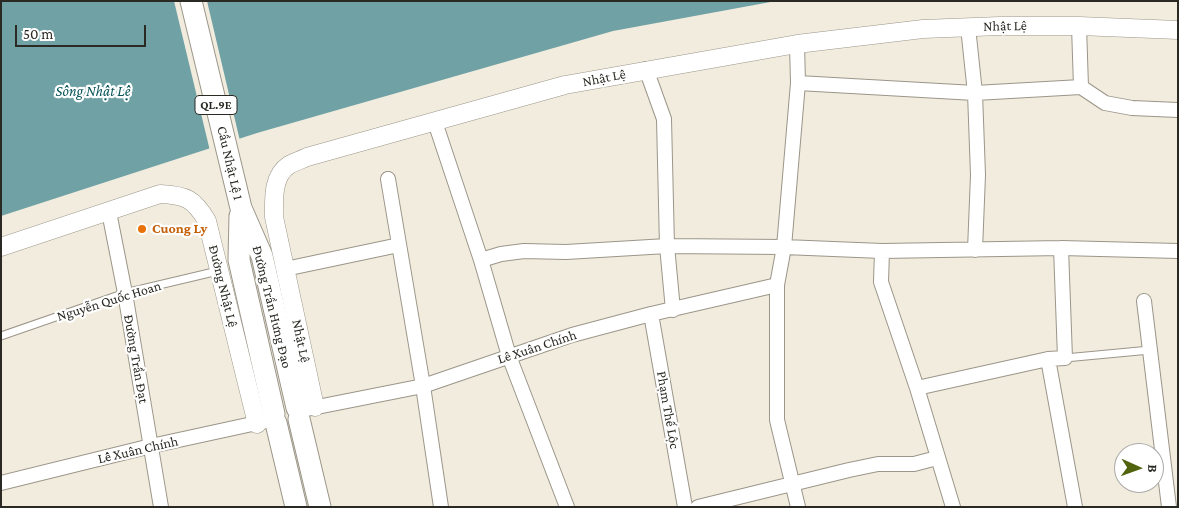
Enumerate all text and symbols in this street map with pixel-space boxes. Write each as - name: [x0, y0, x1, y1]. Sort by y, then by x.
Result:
- scale bar: [18, 15, 149, 47]
- street label: Nhật Lệ: [983, 17, 1027, 35]
- text: 50 m: [23, 26, 53, 42]
- street label: Nhật Lệ: [581, 66, 627, 90]
- water label: Sông Nhật Lệ: [55, 82, 131, 100]
- road number: QL.9E: [195, 96, 237, 114]
- street label: Cầu Nhật Lệ 1: [213, 124, 247, 202]
- place label: Cuong Ly: [152, 221, 207, 237]
- marker: Cuong Ly: [136, 223, 148, 235]
- street label: Đường Nhật Lệ: [205, 243, 241, 329]
- street label: Đường Trần Hưng Đạo: [249, 244, 295, 370]
- street label: Nguyễn Quốc Hoan: [55, 277, 163, 325]
- street label: Đường Trần Đạt: [120, 313, 152, 405]
- street label: Nhật Lệ: [288, 318, 314, 364]
- street label: Lê Xuân Chính: [495, 326, 579, 368]
- street label: Phạm Thế Lộc: [653, 370, 683, 450]
- street label: Lê Xuân Chính: [96, 433, 180, 467]
- north arrow: [1114, 443, 1164, 493]
- text: B: [1145, 464, 1161, 473]

